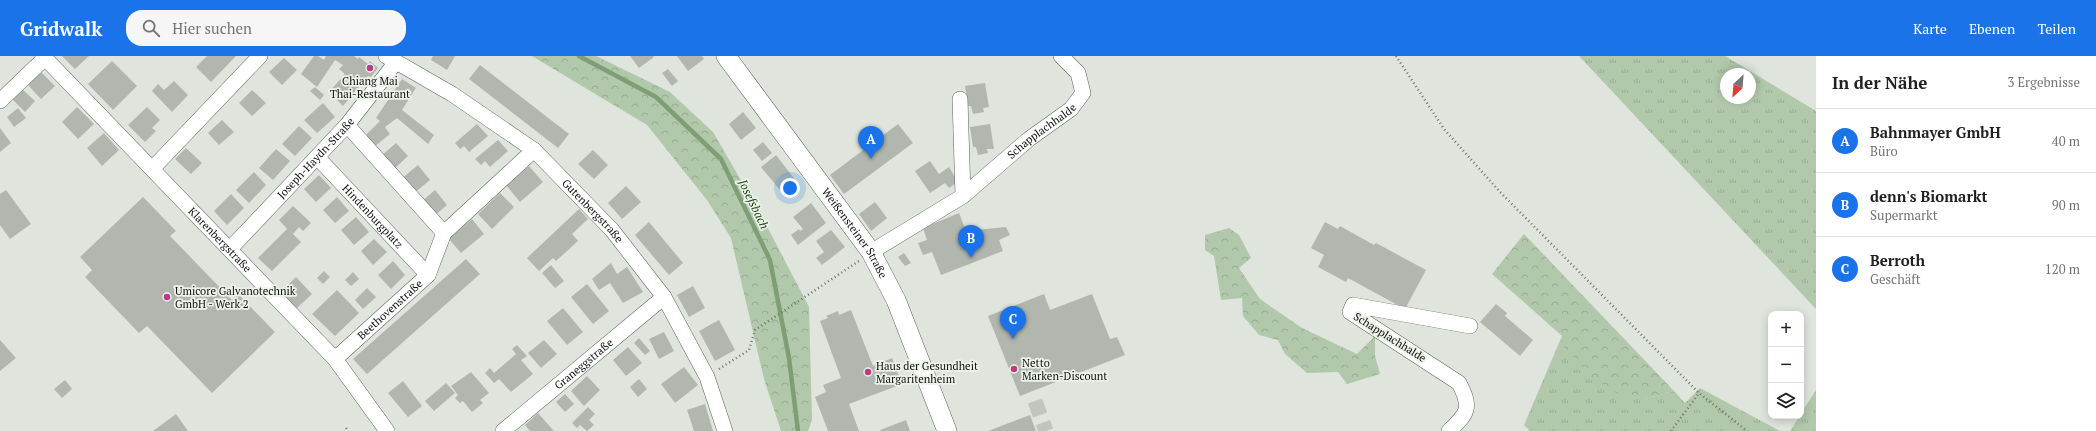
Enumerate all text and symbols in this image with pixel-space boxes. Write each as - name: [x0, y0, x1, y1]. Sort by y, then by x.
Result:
- search box: [126, 10, 406, 46]
- text: Gridwalk: [20, 16, 102, 41]
- icon: search: [140, 17, 162, 39]
- text: Hier suchen: [172, 18, 252, 38]
- text: Karte: [1913, 19, 1947, 38]
- text: Ebenen: [1969, 19, 2015, 38]
- text: Teilen: [2037, 19, 2076, 38]
- marker: Chiang Mai Thai-Restaurant: [365, 63, 375, 73]
- north arrow: [1720, 68, 1756, 104]
- text: In der Nähe: [1832, 71, 1927, 94]
- text: 3 Ergebnisse: [2007, 73, 2080, 91]
- place label: Chiang Mai Thai-Restaurant: [330, 74, 410, 101]
- street label: Schapplachhalde: [1004, 101, 1080, 162]
- street label: Joseph-Haydn-Straße: [274, 114, 358, 202]
- text: Bahnmayer GmbH: [1870, 122, 2001, 142]
- pin: A: [858, 126, 884, 159]
- text: A: [1840, 132, 1850, 150]
- text: 40 m: [2052, 132, 2080, 150]
- text: Büro: [1870, 142, 1898, 160]
- street label: Gutenbergstraße: [559, 176, 627, 246]
- water label: Josefsbach: [735, 176, 772, 231]
- your location: [780, 178, 800, 198]
- street label: Hindenburgplatz: [339, 181, 406, 251]
- street label: Weißensteiner Straße: [819, 185, 891, 281]
- text: denn's Biomarkt: [1870, 186, 1988, 206]
- text: B: [1841, 196, 1849, 214]
- text: 90 m: [2052, 196, 2080, 214]
- street label: Klarenbergstraße: [185, 204, 255, 275]
- text: Supermarkt: [1870, 206, 1938, 224]
- pin: B: [958, 225, 984, 258]
- text: Berroth: [1870, 250, 1925, 270]
- text: C: [1841, 260, 1849, 278]
- text: 120 m: [2045, 260, 2080, 278]
- text: Geschäft: [1870, 270, 1921, 288]
- street label: Beethovenstraße: [354, 276, 426, 342]
- place label: Umicore Galvanotechnik GmbH - Werk 2: [175, 284, 296, 311]
- marker: Umicore Galvanotechnik GmbH - Werk 2: [162, 292, 172, 302]
- pin: C: [1000, 306, 1026, 339]
- street label: Schapplachhalde: [1351, 309, 1429, 365]
- map controls: [1768, 311, 1804, 419]
- button: +: [1768, 311, 1804, 347]
- street label: Graneggstraße: [551, 335, 616, 392]
- button: −: [1768, 347, 1804, 383]
- place label: Netto Marken-Discount: [1022, 356, 1107, 383]
- place label: Haus der Gesundheit Margaritenheim: [876, 359, 978, 386]
- marker: Netto Marken-Discount: [1009, 364, 1019, 374]
- marker: Haus der Gesundheit Margaritenheim: [863, 367, 873, 377]
- button: layers: [1768, 383, 1804, 419]

